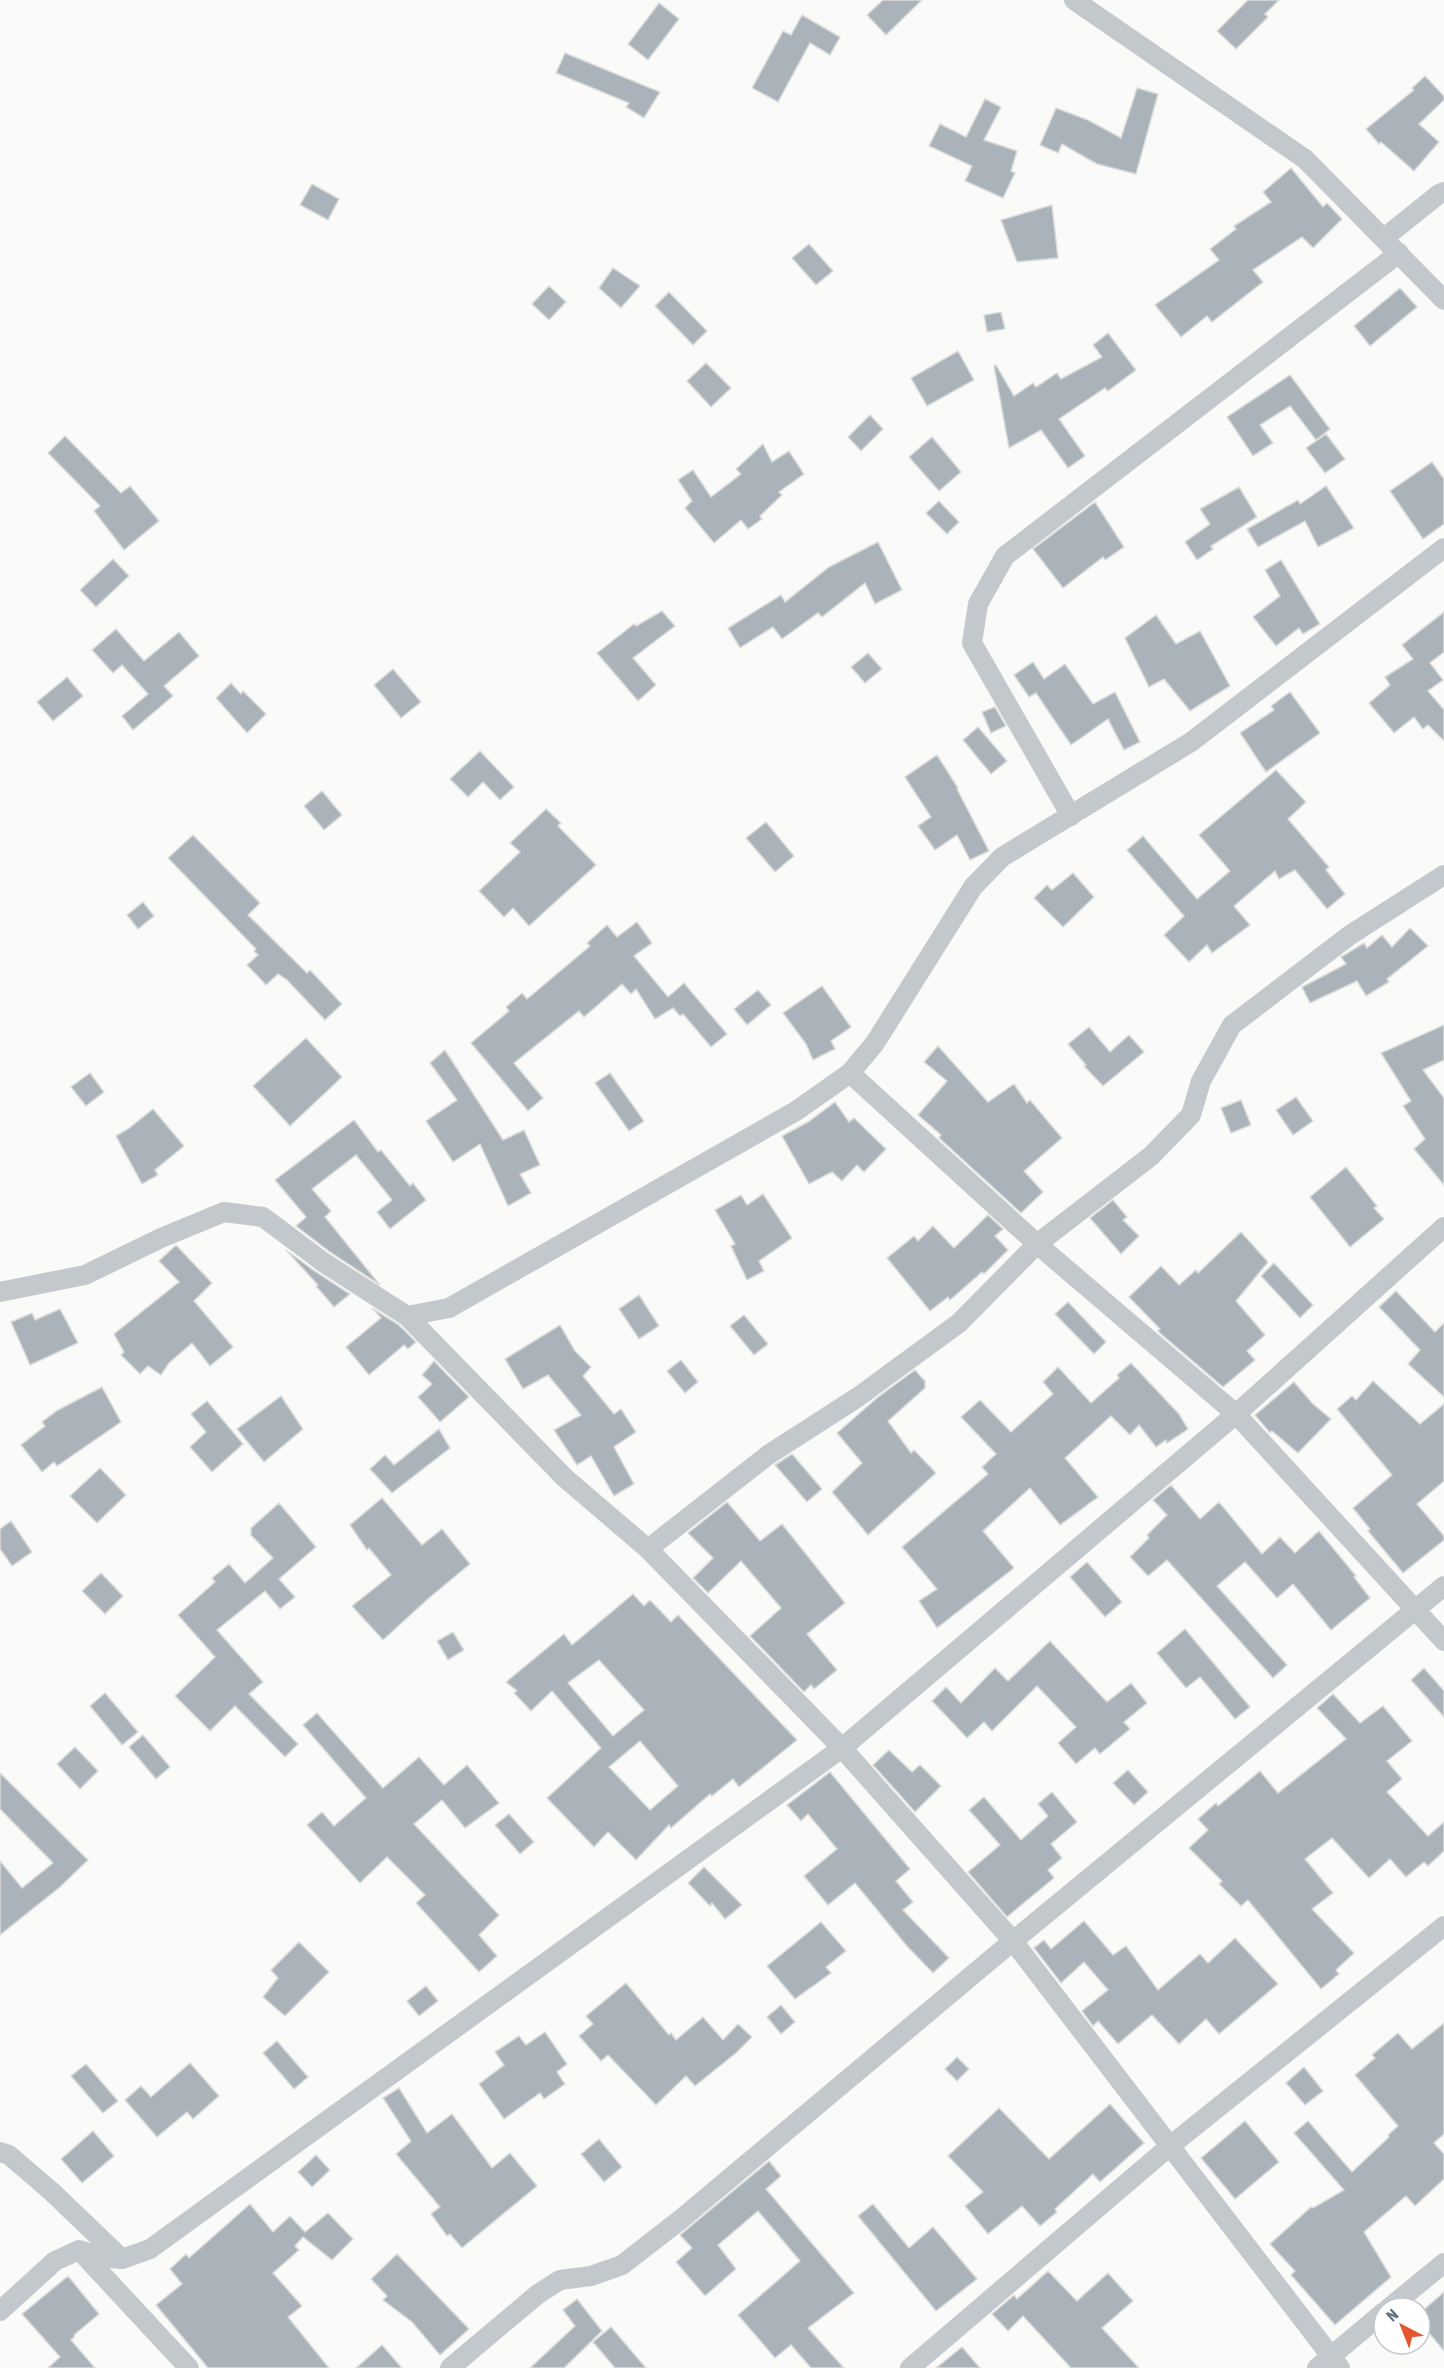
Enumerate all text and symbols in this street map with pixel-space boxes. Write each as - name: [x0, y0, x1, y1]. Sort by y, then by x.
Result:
- north arrow: [1372, 2296, 1432, 2356]
- text: N: [1382, 2305, 1401, 2325]

